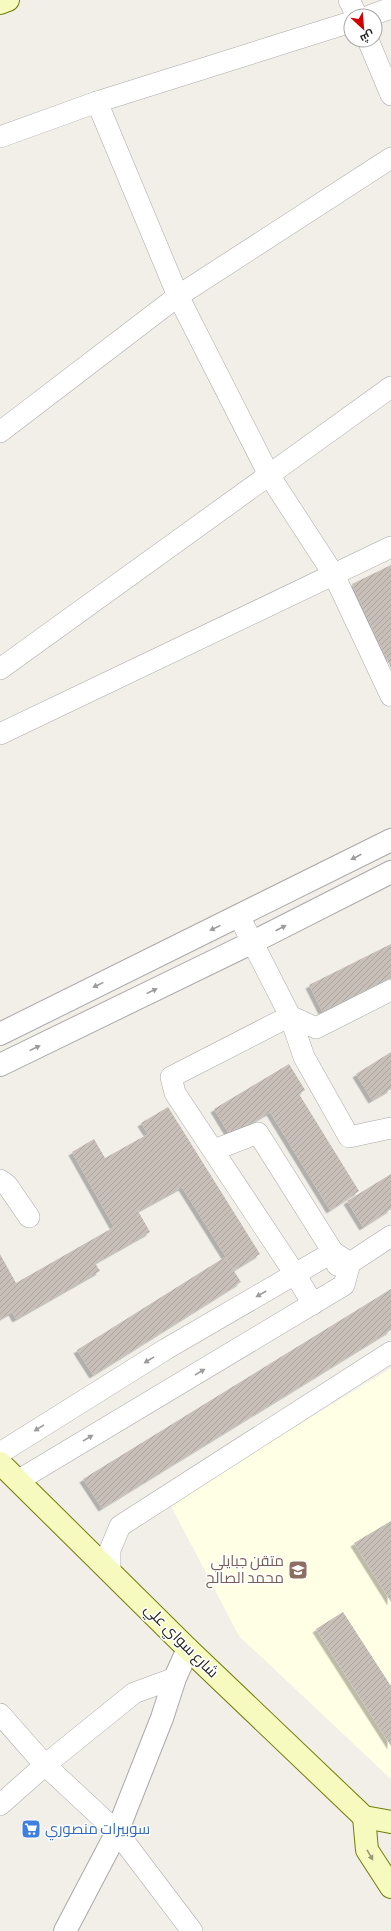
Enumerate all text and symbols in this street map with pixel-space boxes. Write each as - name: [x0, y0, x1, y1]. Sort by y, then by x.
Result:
- north arrow: [343, 8, 383, 48]
- text: ش: [358, 28, 376, 45]
- one-way arrow: [350, 854, 362, 860]
- one-way arrow: [275, 924, 287, 931]
- one-way arrow: [209, 925, 221, 931]
- one-way arrow: [93, 982, 104, 988]
- one-way arrow: [146, 988, 158, 994]
- one-way arrow: [29, 1045, 41, 1051]
- one-way arrow: [255, 1290, 267, 1297]
- one-way arrow: [143, 1356, 155, 1363]
- one-way arrow: [194, 1368, 206, 1375]
- one-way arrow: [33, 1425, 45, 1432]
- one-way arrow: [82, 1435, 94, 1442]
- place label: متقن جبايلي محمد الصالح: [206, 1554, 284, 1589]
- school or university icon: متقن جبايلي محمد الصالح: [287, 1559, 309, 1581]
- street label: شارع سواي علي: [138, 1601, 221, 1684]
- supermarket icon: سوبيرات منصوري: [20, 1818, 42, 1840]
- place label: سوبيرات منصوري: [45, 1822, 150, 1841]
- one-way arrow: [367, 1849, 374, 1861]

